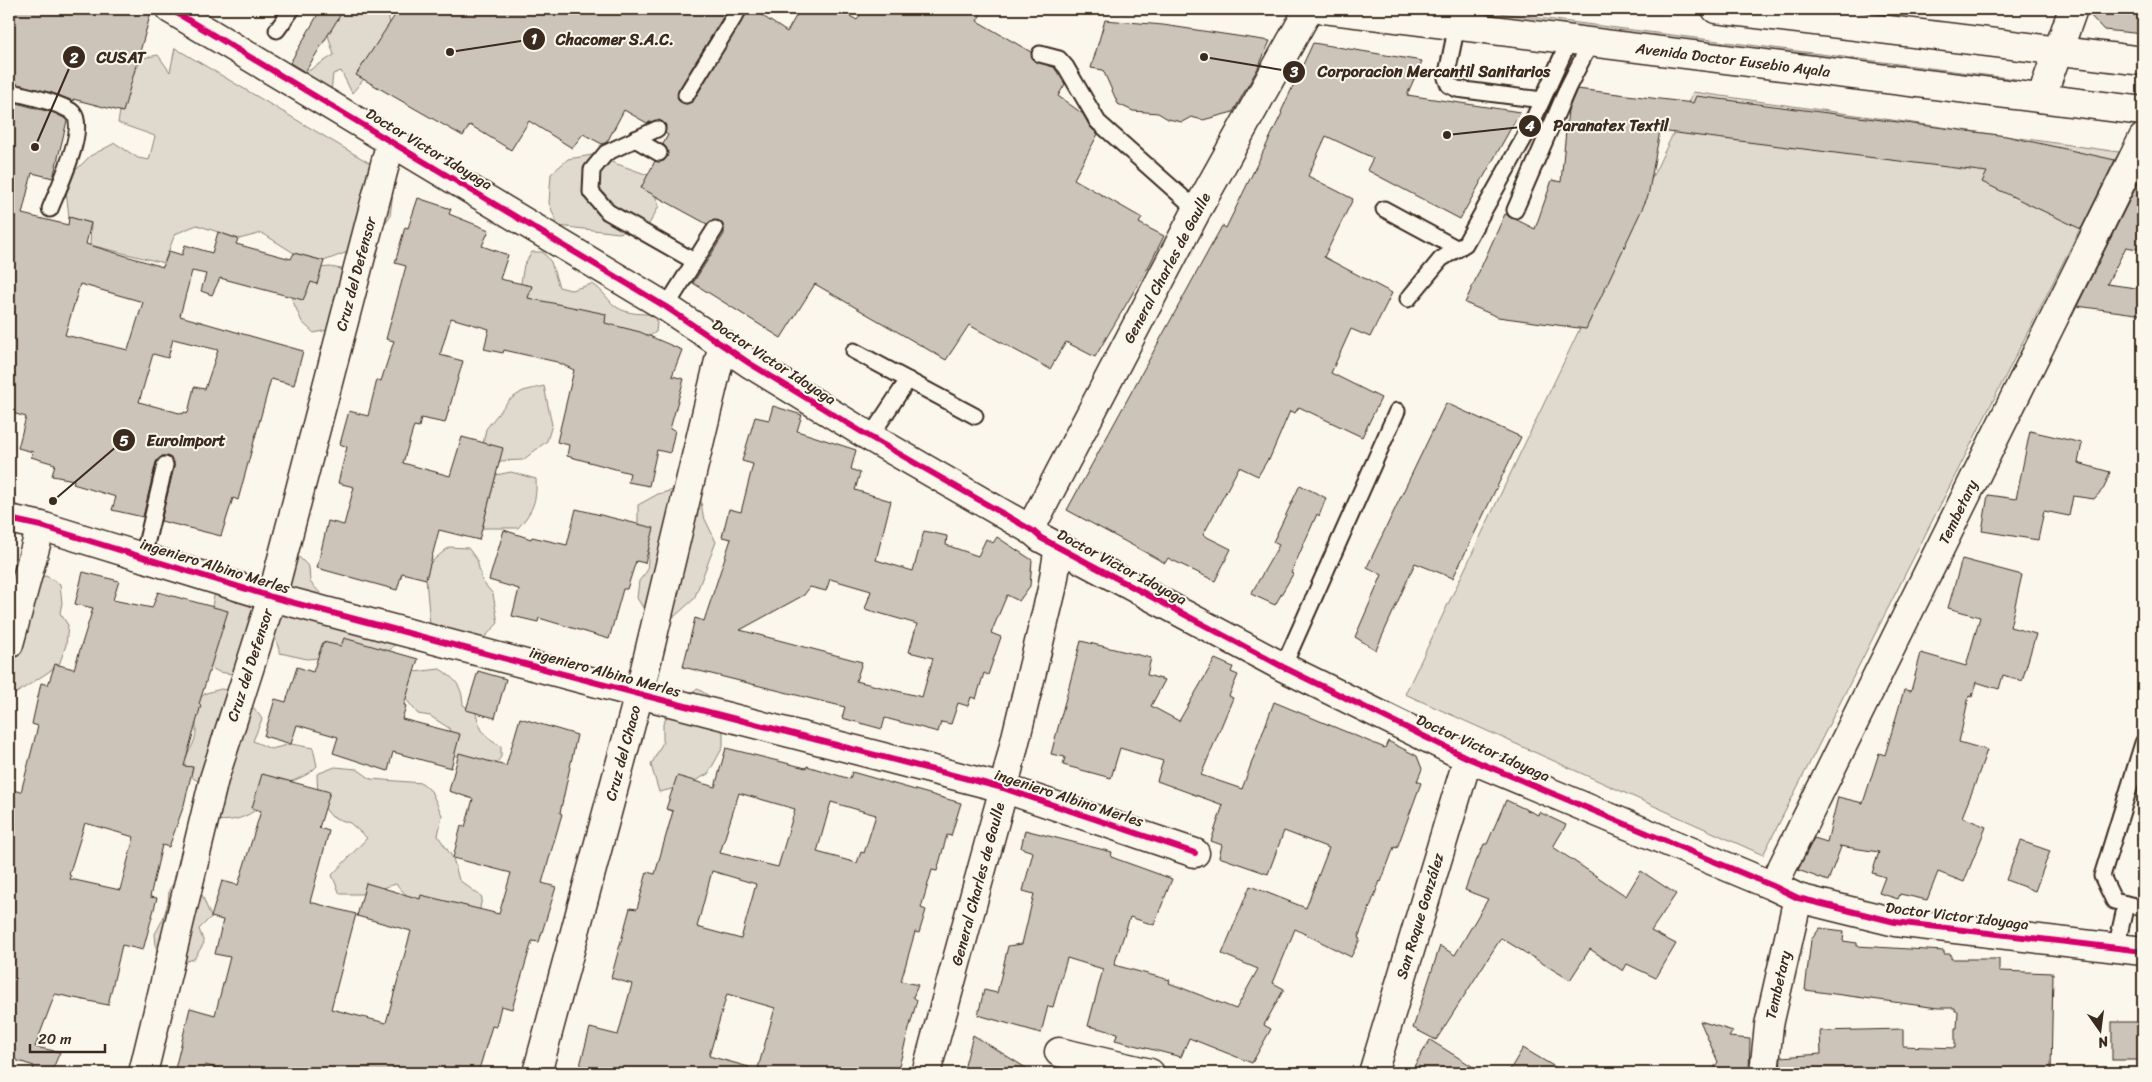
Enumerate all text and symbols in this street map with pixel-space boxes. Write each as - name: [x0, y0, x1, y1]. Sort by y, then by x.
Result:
- callout: Chacomer S.A.C.: [521, 24, 684, 55]
- text: Chacomer S.A.C.: [555, 25, 674, 54]
- text: 1: [531, 26, 538, 52]
- street label: Avenida Doctor Eusebio Ayala: [1633, 35, 1832, 85]
- callout: CUSAT: [62, 42, 156, 73]
- text: CUSAT: [96, 43, 147, 72]
- text: 2: [69, 45, 79, 71]
- callout: Corporacion Mercantil Sanitarios: [1282, 56, 1561, 87]
- text: Corporacion Mercantil Sanitarios: [1317, 57, 1551, 86]
- text: 3: [1289, 59, 1299, 85]
- street label: Doctor Victor Idoyaga: [361, 101, 498, 197]
- callout: Paranatex Textil: [1518, 110, 1679, 141]
- text: Paranatex Textil: [1553, 111, 1670, 140]
- text: 4: [1524, 113, 1535, 139]
- street label: General Charles de Gaulle: [1116, 188, 1218, 348]
- street label: Cruz del Defensor: [328, 213, 384, 334]
- street label: Doctor Victor Idoyaga: [707, 312, 842, 412]
- callout: Euroimport: [112, 425, 236, 456]
- text: Euroimport: [147, 426, 225, 455]
- text: 5: [119, 428, 129, 454]
- street label: Tembetary: [1931, 475, 1985, 549]
- street label: Doctor Victor Idoyaga: [1052, 522, 1192, 613]
- street label: ingeniero Albino Merles: [137, 531, 293, 601]
- street label: Cruz del Defensor: [219, 604, 281, 725]
- street label: ingeniero Albino Merles: [527, 639, 684, 705]
- street label: Cruz del Chaco: [598, 702, 648, 804]
- street label: Doctor Victor Idoyaga: [1412, 707, 1555, 789]
- street label: ingeniero Albino Merles: [991, 762, 1147, 834]
- street label: General Charles de Gaulle: [944, 799, 1012, 969]
- street label: San Roque González: [1388, 849, 1452, 982]
- street label: Doctor Victor Idoyaga: [1884, 894, 2031, 938]
- street label: Tembetary: [1758, 948, 1799, 1022]
- north arrow: [2074, 1004, 2124, 1054]
- scale bar: [30, 1022, 105, 1054]
- text: 20 m: [38, 1026, 72, 1052]
- text: N: [2095, 1029, 2112, 1056]

